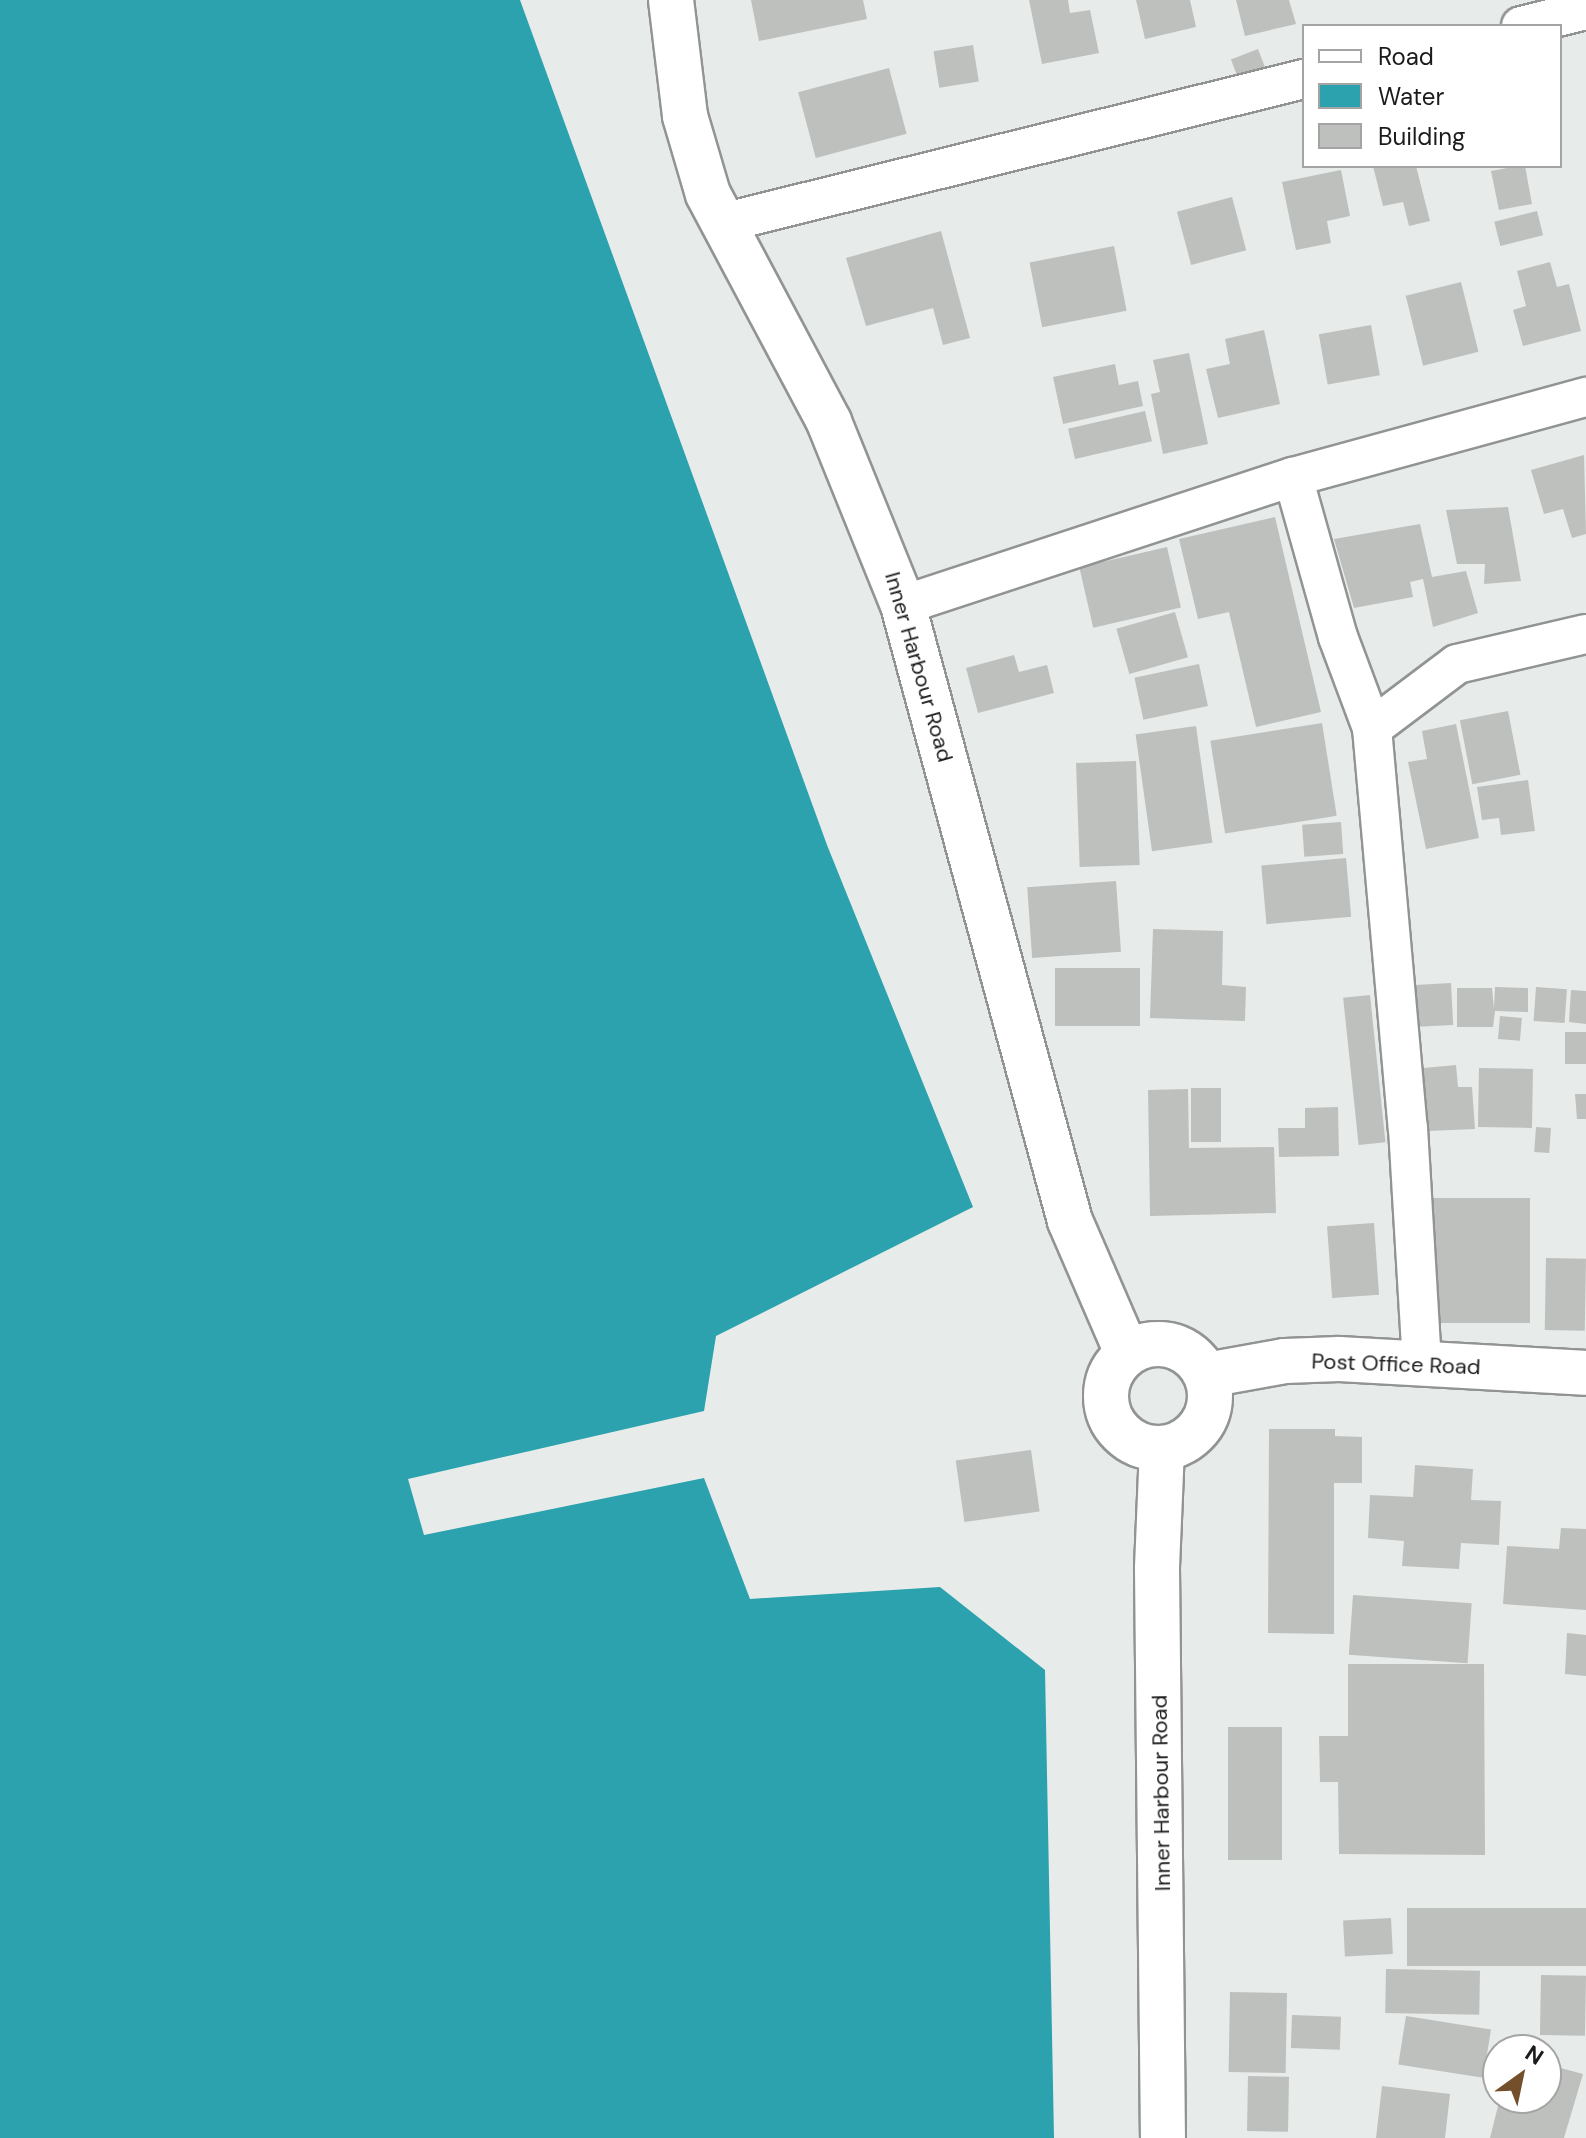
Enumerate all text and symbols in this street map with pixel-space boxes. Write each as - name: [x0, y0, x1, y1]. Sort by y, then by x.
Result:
- legend: [1302, 24, 1562, 168]
- text: Road: [1378, 41, 1434, 72]
- text: Water: [1378, 81, 1444, 112]
- text: Building: [1378, 121, 1465, 152]
- street label: Inner Harbour Road: [879, 569, 959, 765]
- street label: Post Office Road: [1311, 1348, 1481, 1380]
- street label: Inner Harbour Road: [1146, 1694, 1176, 1892]
- north arrow: [1482, 2034, 1562, 2114]
- text: N: [1520, 2039, 1549, 2072]

